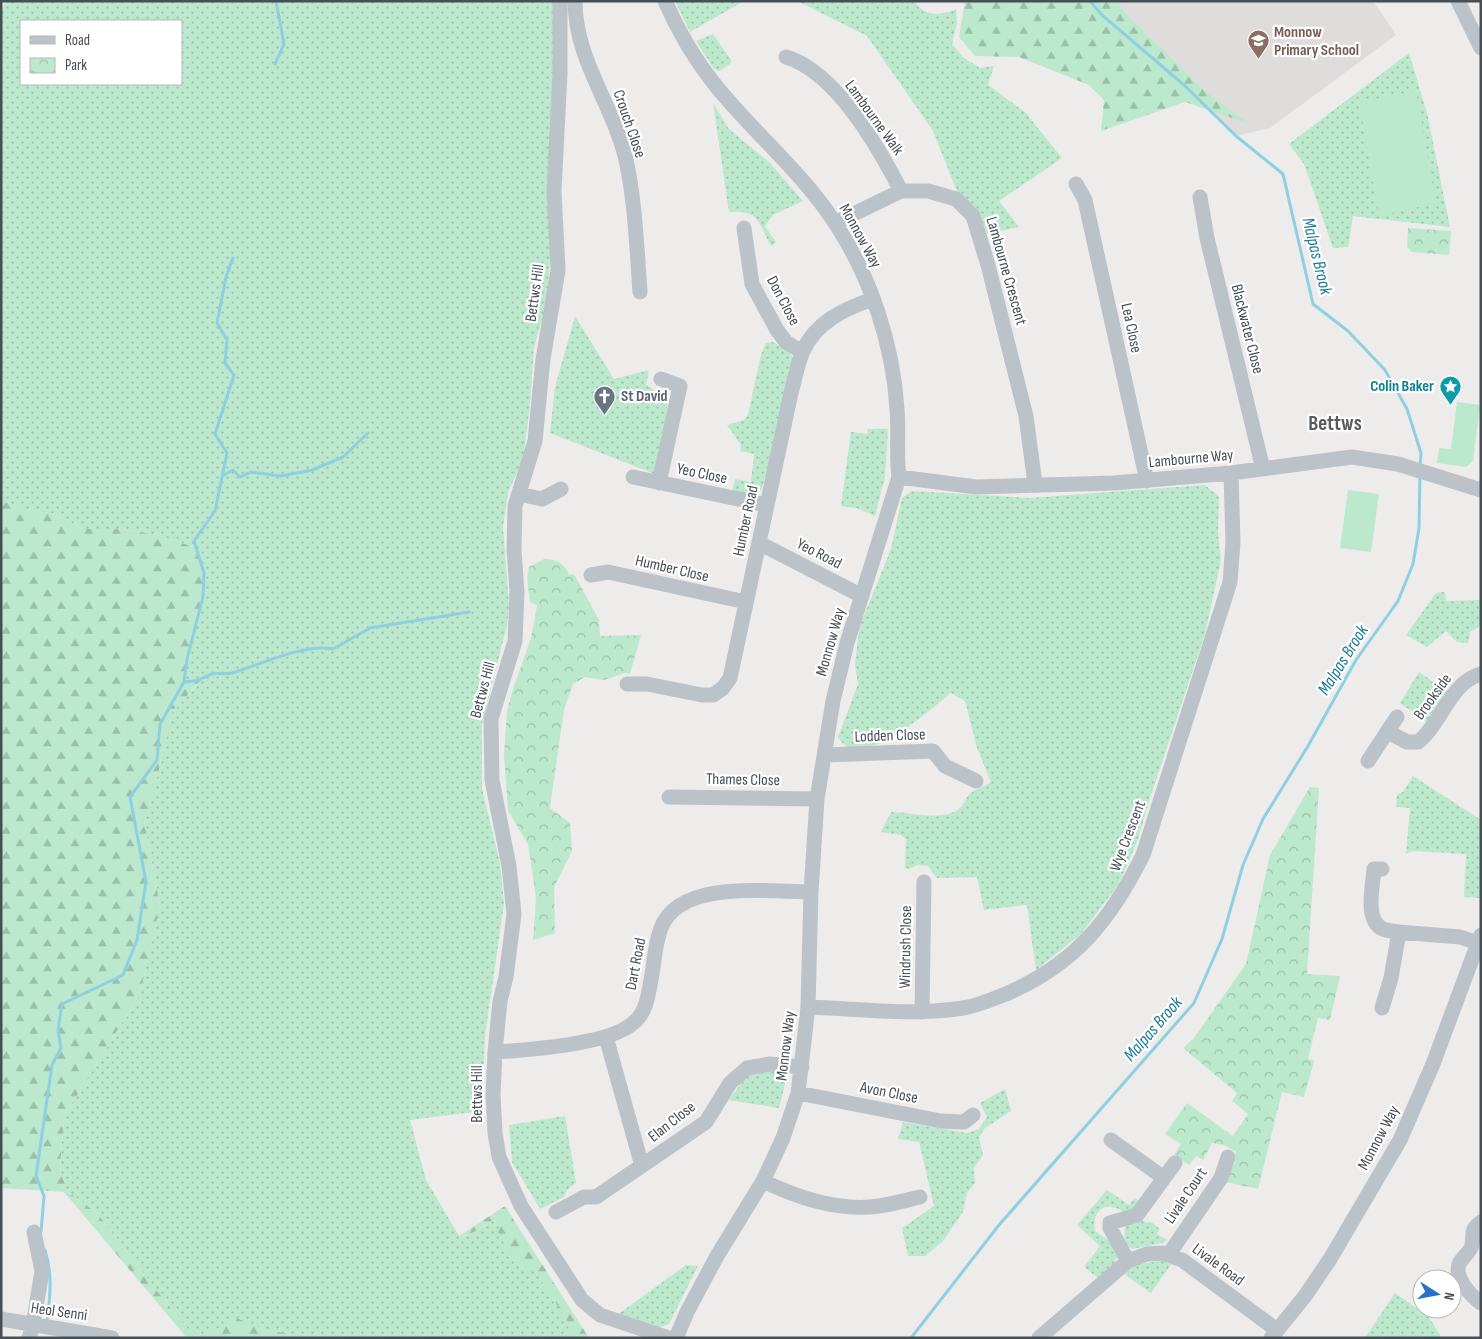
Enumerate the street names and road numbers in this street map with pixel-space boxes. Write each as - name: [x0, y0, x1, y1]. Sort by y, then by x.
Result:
- street label: Lambourne Walk: [840, 77, 908, 159]
- street label: Crouch Close: [609, 87, 649, 161]
- street label: Monnow Way: [835, 201, 885, 271]
- street label: Lambourne Crescent: [981, 215, 1031, 327]
- street label: Bettws Hill: [522, 263, 548, 323]
- street label: Don Close: [762, 273, 804, 329]
- street label: Blackwater Close: [1227, 282, 1267, 376]
- street label: Lea Close: [1116, 301, 1146, 355]
- street label: Lambourne Way: [1148, 446, 1234, 472]
- street label: Yeo Close: [675, 459, 729, 489]
- street label: Humber Road: [729, 484, 763, 558]
- street label: Yeo Road: [793, 535, 845, 573]
- street label: Humber Close: [633, 551, 711, 587]
- street label: Monnow Way: [812, 606, 850, 678]
- street label: Bettws Hill: [466, 660, 500, 720]
- street label: Brookside: [1410, 670, 1456, 724]
- street label: Lodden Close: [854, 725, 926, 747]
- street label: Thames Close: [706, 770, 780, 790]
- street label: Wye Crescent: [1106, 798, 1150, 874]
- street label: Windrush Close: [896, 905, 916, 989]
- street label: Dart Road: [622, 936, 650, 992]
- street label: Monnow Way: [772, 1010, 800, 1082]
- street label: Bettws Hill: [468, 1065, 487, 1123]
- street label: Avon Close: [858, 1078, 919, 1108]
- street label: Elan Close: [645, 1098, 699, 1146]
- street label: Monnow Way: [1354, 1103, 1404, 1173]
- street label: Livale Court: [1160, 1164, 1212, 1228]
- street label: Livale Road: [1188, 1240, 1248, 1290]
- street label: Heol Senni: [30, 1299, 88, 1325]

